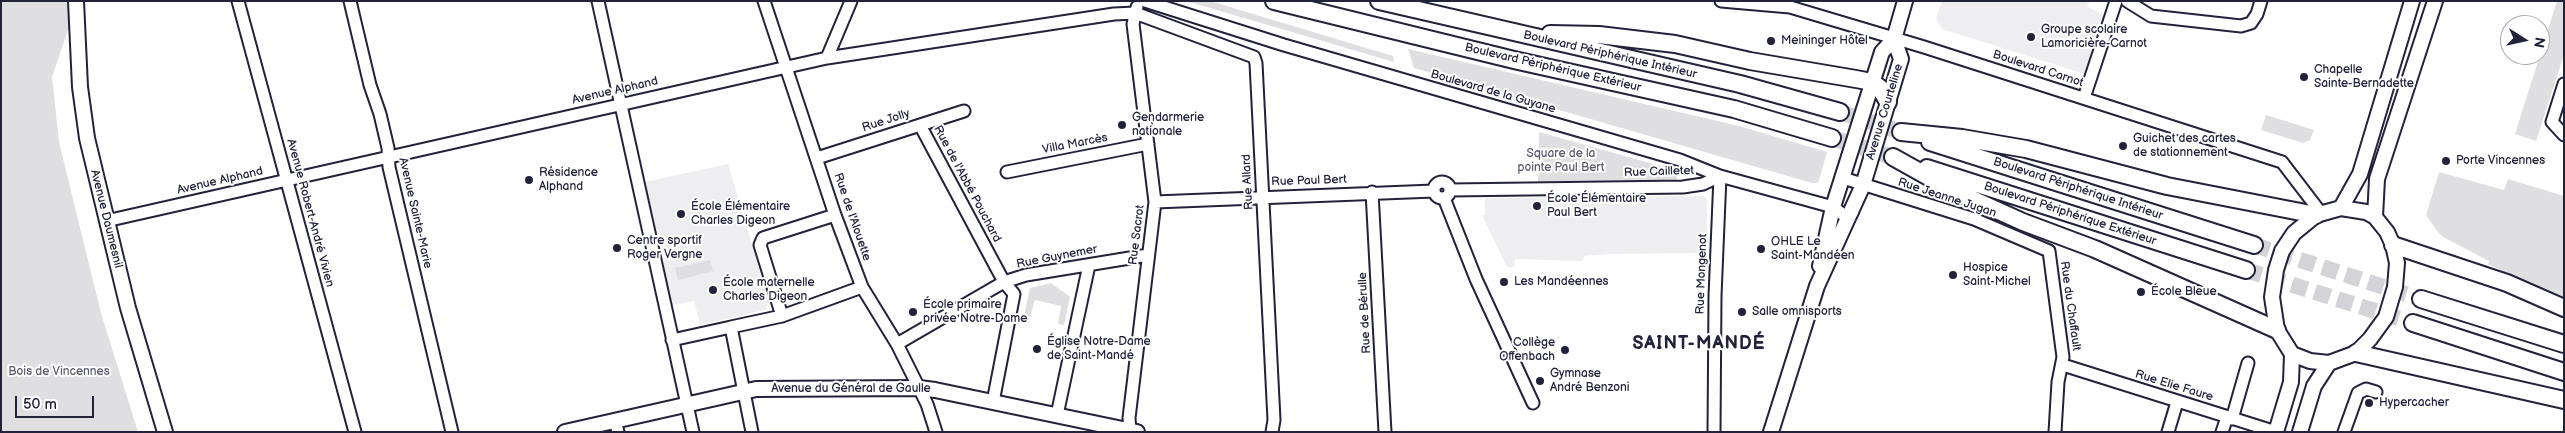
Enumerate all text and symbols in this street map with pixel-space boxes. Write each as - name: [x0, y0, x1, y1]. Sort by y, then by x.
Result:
- north arrow: [2500, 15, 2550, 65]
- place label: Groupe scolaire Lamoricière-Carnot: [2041, 23, 2147, 51]
- street label: Boulevard Périphérique Intérieur: [1522, 28, 1698, 82]
- marker: Groupe scolaire Lamoricière-Carnot: [2025, 31, 2037, 43]
- place label: Meininger Hôtel: [1781, 34, 1868, 48]
- marker: Meininger Hôtel: [1765, 35, 1777, 47]
- text: N: [2530, 36, 2549, 49]
- street label: Boulevard Périphérique Extérieur: [1463, 41, 1643, 95]
- street label: Boulevard Carnot: [1991, 48, 2085, 90]
- street label: Avenue Courteline: [1864, 62, 1906, 162]
- place label: Chapelle Sainte-Bernadette: [2314, 63, 2414, 91]
- street label: Boulevard de la Guyane: [1429, 67, 1557, 117]
- marker: Chapelle Sainte-Bernadette: [2298, 71, 2310, 83]
- street label: Avenue Alphand: [571, 74, 659, 108]
- street label: Rue Jolly: [860, 107, 912, 135]
- place label: Gendarmerie nationale: [1132, 111, 1204, 139]
- marker: Gendarmerie nationale: [1116, 119, 1128, 131]
- street label: Rue de l'Abbé Pouchard: [930, 123, 1004, 245]
- street label: Villa Marcès: [1041, 131, 1109, 157]
- place label: Guichet des cartes de stationnement: [2133, 132, 2236, 160]
- street label: Avenue Robert-André Vivien: [283, 137, 337, 289]
- marker: Guichet des cartes de stationnement: [2117, 140, 2129, 152]
- park label: Square de la pointe Paul Bert: [1518, 147, 1604, 175]
- street label: Rue Allard: [1239, 154, 1257, 210]
- place label: Porte Vincennes: [2456, 154, 2545, 168]
- street label: Boulevard Périphérique Intérieur: [1991, 155, 2165, 223]
- marker: Porte Vincennes: [2440, 155, 2452, 167]
- street label: Avenue Sainte-Marie: [395, 156, 435, 270]
- street label: Avenue Alphand: [176, 164, 264, 198]
- street label: Rue Cailletet: [1624, 164, 1694, 180]
- place label: Résidence Alphand: [539, 166, 598, 194]
- street label: Avenue Daumesnil: [87, 168, 125, 270]
- street label: Rue de l'Alouette: [830, 171, 874, 263]
- street label: Rue Paul Bert: [1271, 172, 1347, 190]
- marker: Résidence Alphand: [523, 174, 535, 186]
- street label: Rue Jeanne Jugan: [1896, 175, 1998, 221]
- street label: Boulevard Périphérique Extérieur: [1982, 179, 2158, 249]
- place label: École Élémentaire Paul Bert: [1547, 192, 1646, 220]
- place label: École Élémentaire Charles Digeon: [691, 200, 790, 228]
- marker: École Élémentaire Paul Bert: [1531, 200, 1543, 212]
- street label: Rue Sacrot: [1126, 204, 1148, 266]
- marker: École Élémentaire Charles Digeon: [675, 208, 687, 220]
- street label: Rue Mongenot: [1693, 233, 1711, 315]
- place label: Centre sportif Roger Vergne: [627, 234, 702, 262]
- place label: OHLE Le Saint-Mandéen: [1771, 235, 1855, 263]
- marker: Centre sportif Roger Vergne: [611, 242, 623, 254]
- street label: Rue Guynemer: [1015, 242, 1099, 272]
- marker: OHLE Le Saint-Mandéen: [1755, 243, 1767, 255]
- street label: Rue du Chaffault: [2057, 260, 2083, 352]
- place label: Hospice Saint-Michel: [1963, 261, 2031, 289]
- marker: Hospice Saint-Michel: [1947, 269, 1959, 281]
- street label: Rue de Bérulle: [1356, 272, 1374, 354]
- place label: Les Mandéennes: [1514, 275, 1609, 289]
- place label: École maternelle Charles Digeon: [723, 276, 815, 304]
- marker: Les Mandéennes: [1498, 276, 1510, 288]
- marker: École maternelle Charles Digeon: [707, 284, 719, 296]
- place label: École Bleue: [2151, 285, 2217, 299]
- marker: École Bleue: [2135, 286, 2147, 298]
- place label: École primaire privée Notre-Dame: [923, 298, 1027, 326]
- place label: Salle omnisports: [1752, 305, 1842, 319]
- marker: École primaire privée Notre-Dame: [907, 306, 919, 318]
- marker: Salle omnisports: [1736, 306, 1748, 318]
- district label: SAINT-MANDÉ: [1631, 333, 1767, 355]
- place label: Église Notre-Dame de Saint-Mandé: [1047, 335, 1151, 363]
- place label: Collège Offenbach: [1499, 336, 1555, 364]
- marker: Église Notre-Dame de Saint-Mandé: [1031, 343, 1043, 355]
- marker: Collège Offenbach: [1559, 344, 1571, 356]
- park label: Bois de Vincennes: [8, 365, 110, 379]
- place label: Gymnase André Benzoni: [1550, 367, 1630, 395]
- street label: Rue Elie Faure: [2133, 367, 2215, 405]
- marker: Gymnase André Benzoni: [1534, 375, 1546, 387]
- street label: Avenue du Général de Gaulle: [771, 382, 931, 396]
- scale bar: [18, 386, 96, 418]
- text: 50 m: [23, 395, 57, 414]
- place label: Hypercacher: [2379, 396, 2449, 410]
- marker: Hypercacher: [2363, 397, 2375, 409]

